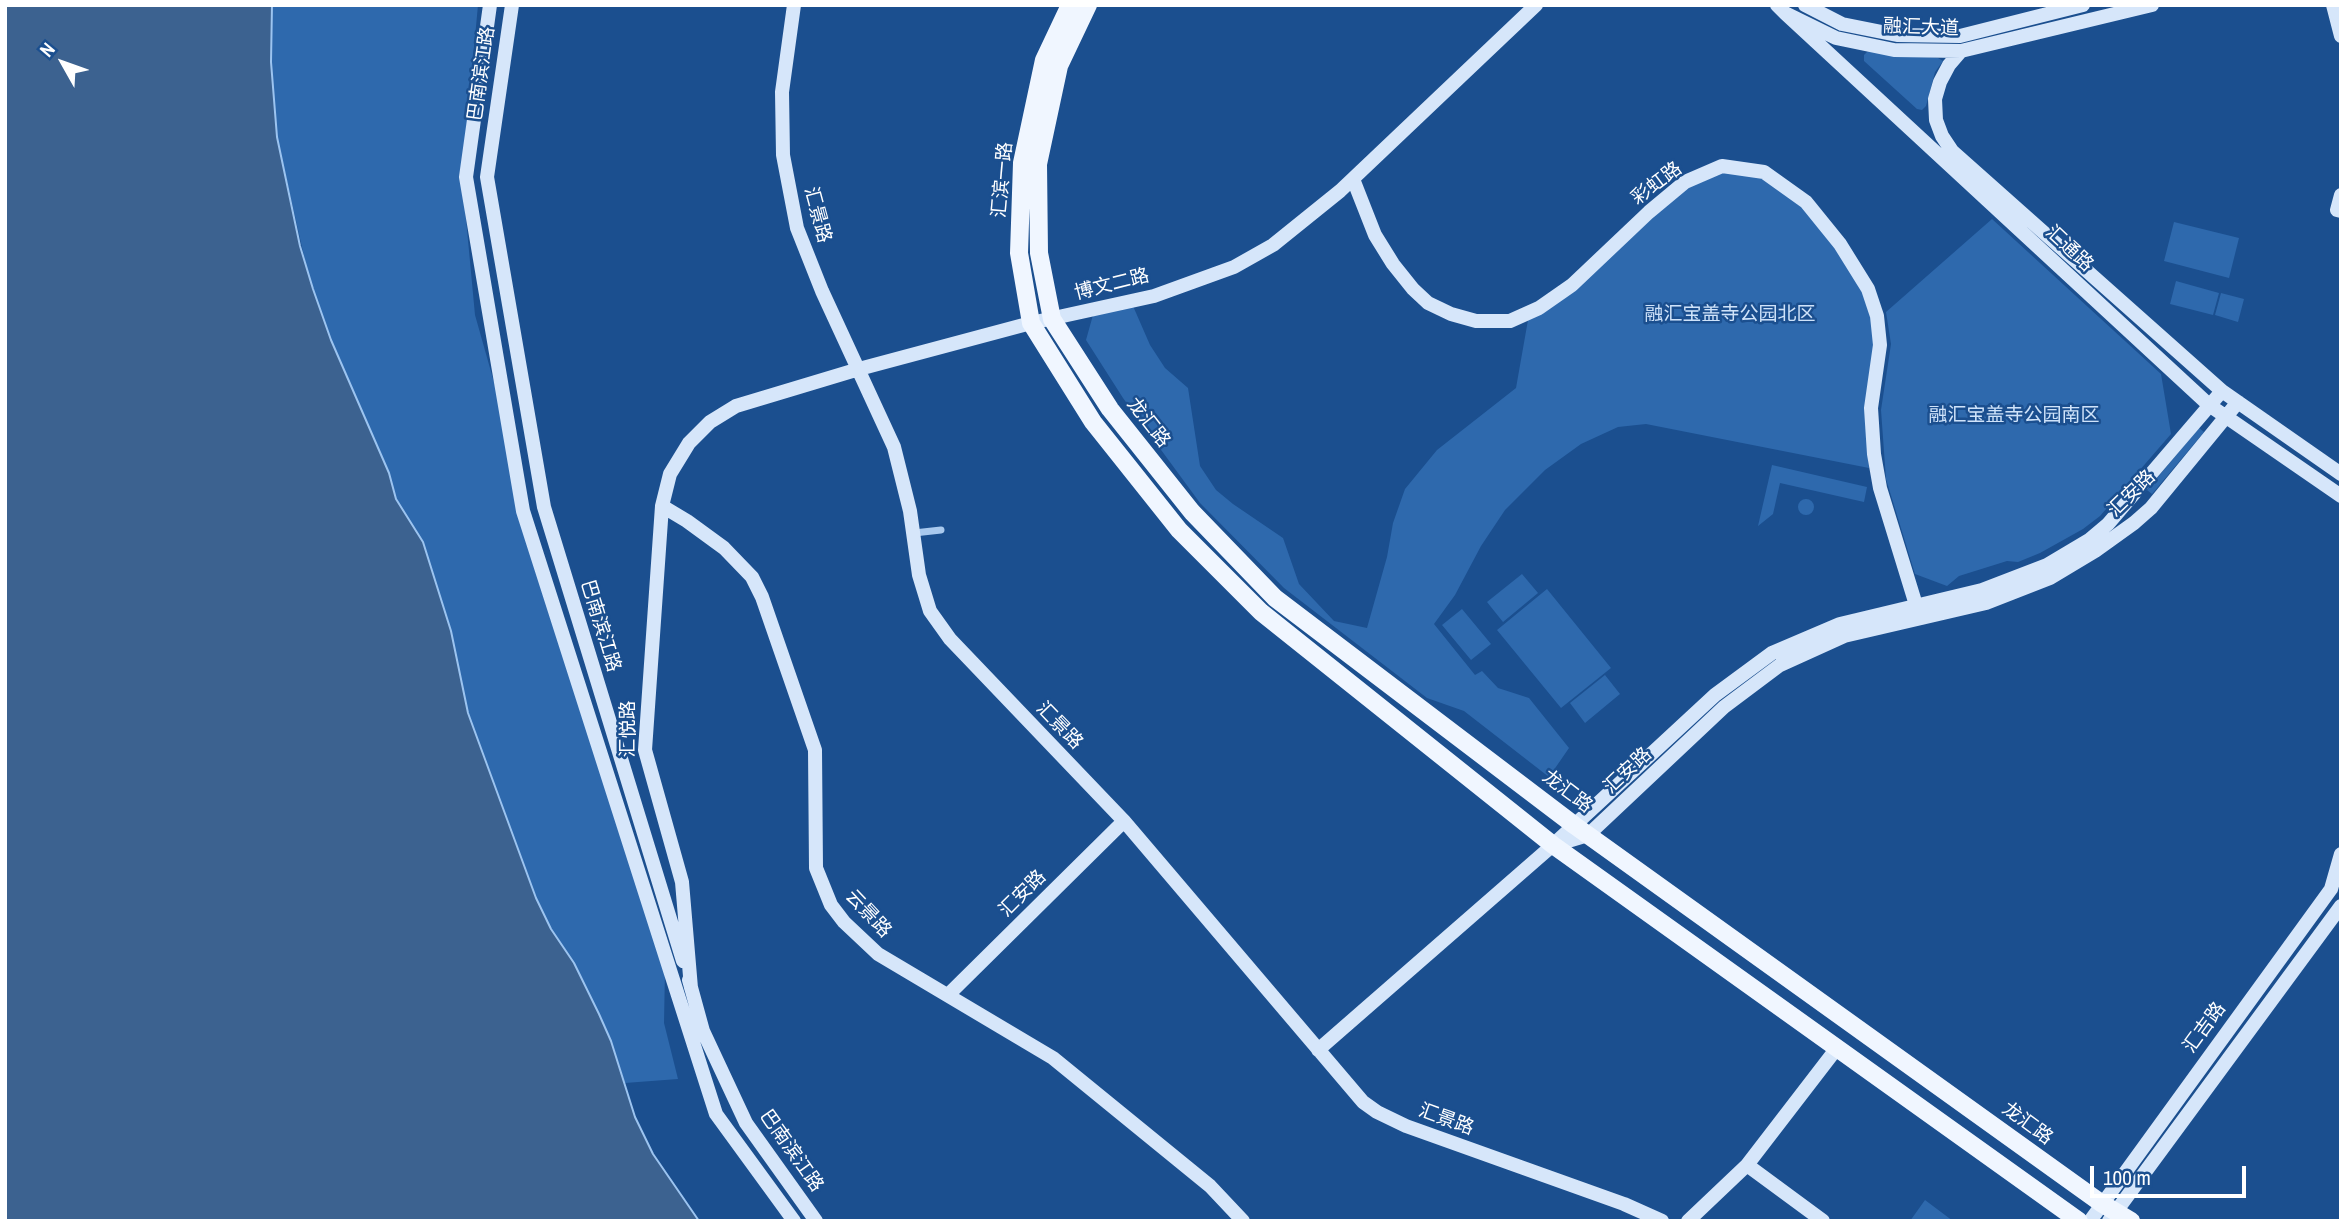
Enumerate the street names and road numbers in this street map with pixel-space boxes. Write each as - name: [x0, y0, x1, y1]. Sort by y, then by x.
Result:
- street label: 融汇大道: [1883, 15, 1959, 41]
- street label: 巴南滨江路: [464, 25, 500, 123]
- street label: 汇滨一路: [988, 141, 1018, 219]
- street label: 彩虹路: [1627, 158, 1687, 210]
- street label: 汇景路: [799, 185, 835, 245]
- street label: 汇通路: [2040, 221, 2098, 277]
- street label: 博文二路: [1072, 265, 1152, 305]
- street label: 龙汇路: [1121, 394, 1175, 452]
- street label: 汇安路: [2104, 466, 2160, 522]
- street label: 巴南滨江路: [575, 577, 625, 675]
- street label: 汇景路: [1031, 698, 1087, 754]
- street label: 汇悦路: [618, 701, 640, 757]
- street label: 汇安路: [1599, 743, 1657, 799]
- street label: 龙汇路: [1537, 766, 1597, 818]
- street label: 汇安路: [995, 866, 1051, 922]
- street label: 云景路: [840, 885, 896, 943]
- street label: 汇吉路: [2179, 998, 2231, 1058]
- street label: 龙汇路: [1997, 1098, 2057, 1150]
- street label: 汇景路: [1415, 1100, 1477, 1140]
- street label: 巴南滨江路: [754, 1106, 828, 1196]

